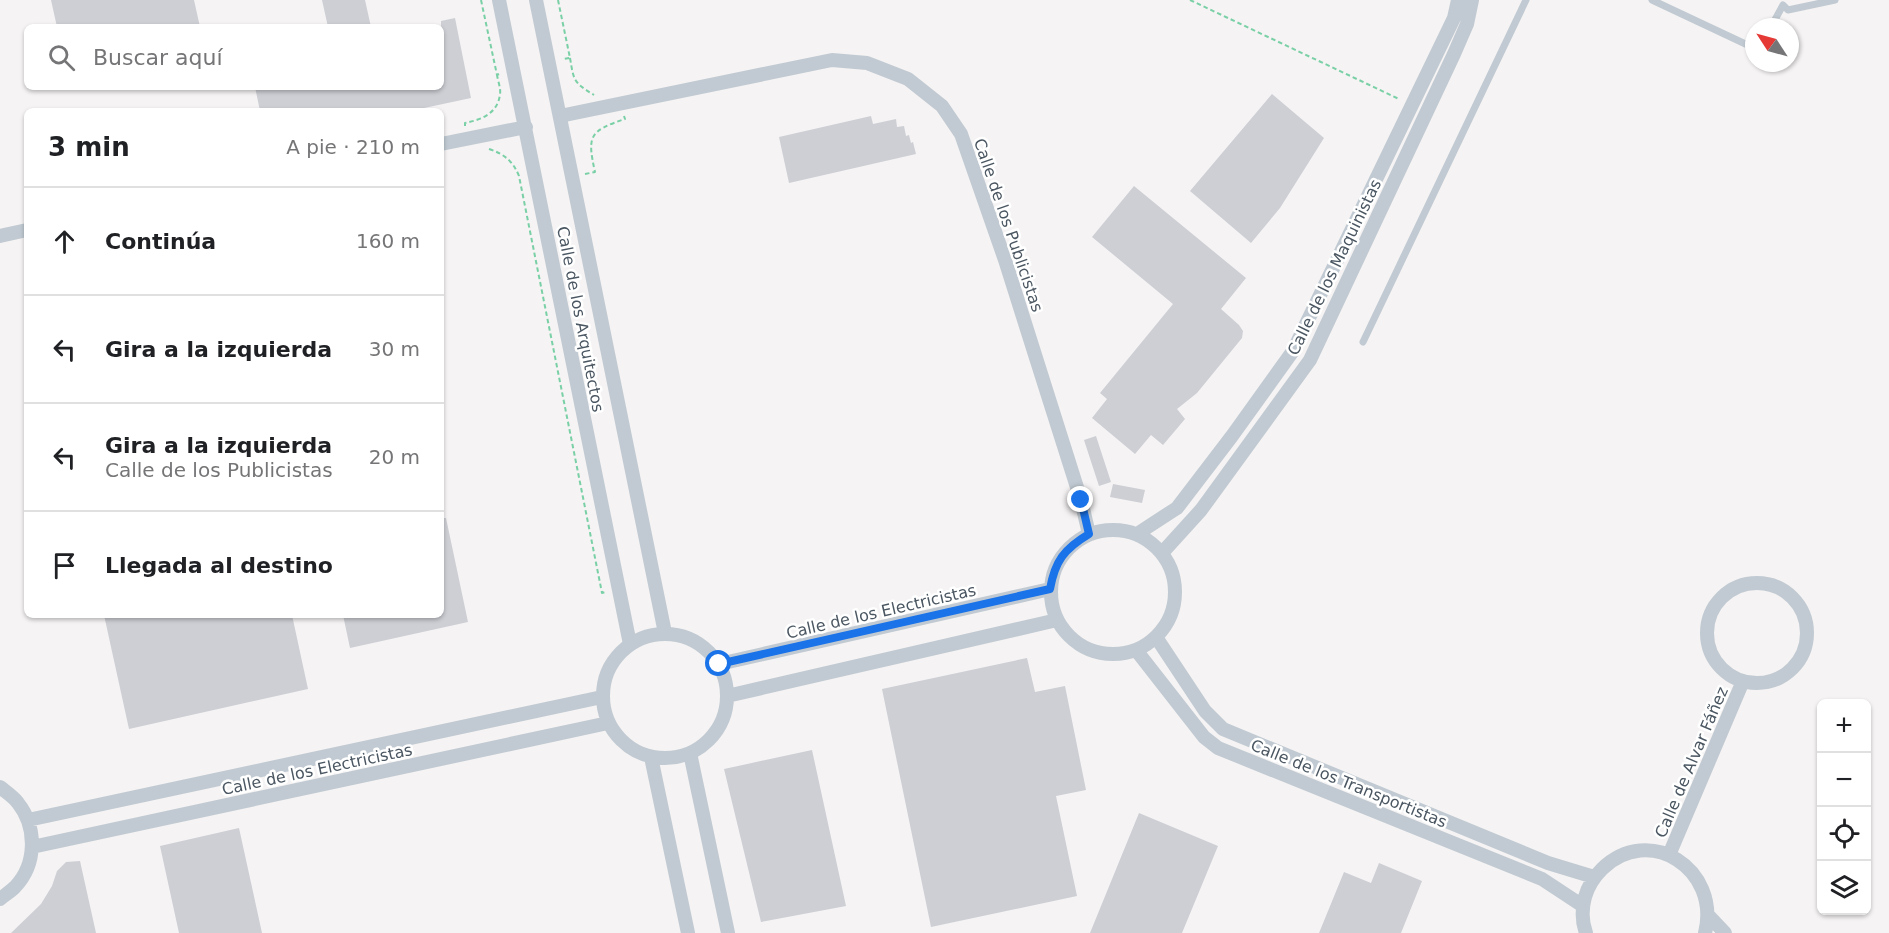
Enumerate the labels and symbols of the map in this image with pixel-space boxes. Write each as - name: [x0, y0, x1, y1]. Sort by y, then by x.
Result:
- north arrow: [1745, 18, 1799, 72]
- street label: Calle de los Publicistas: [970, 136, 1047, 314]
- street label: Calle de los Maquinistas: [1284, 176, 1385, 358]
- street label: Calle de los Arquitectos: [553, 225, 608, 414]
- route end: [1067, 486, 1093, 512]
- street label: Calle de los Electricistas: [784, 580, 978, 643]
- route start: [705, 650, 731, 676]
- street label: Calle de Alvar Fáñez: [1651, 684, 1732, 841]
- street label: Calle de los Transportistas: [1248, 735, 1450, 832]
- street label: Calle de los Electricistas: [220, 740, 414, 799]

